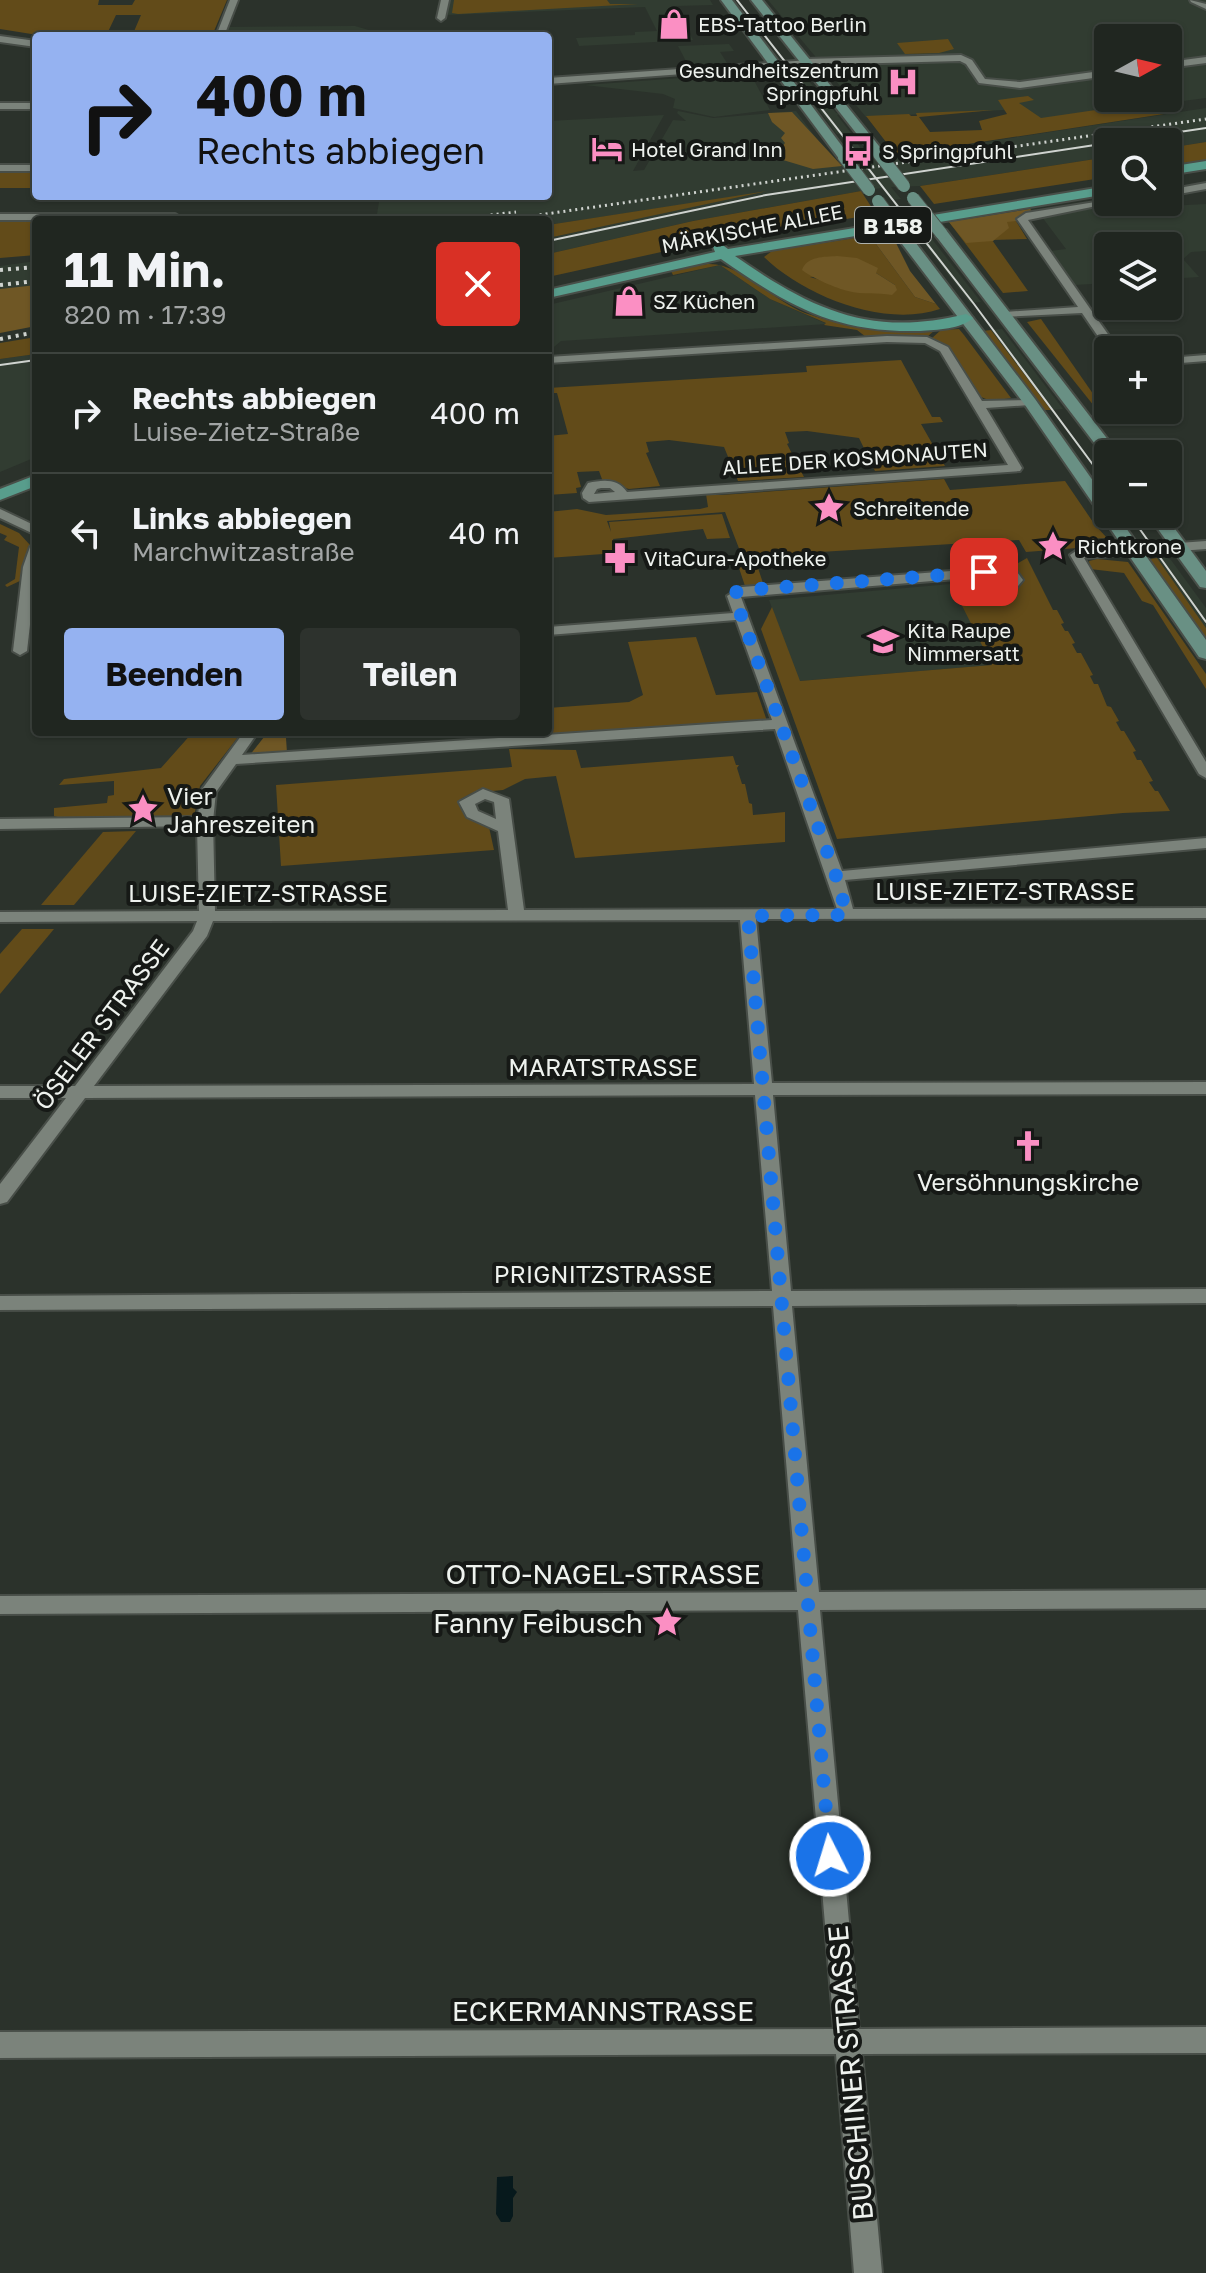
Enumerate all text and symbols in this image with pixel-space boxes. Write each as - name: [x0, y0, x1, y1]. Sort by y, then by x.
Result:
- shop icon: EBS-Tattoo Berlin: [657, 7, 691, 41]
- place label: EBS-Tattoo Berlin: [698, 12, 867, 36]
- north arrow: [1094, 24, 1182, 112]
- map controls: [1094, 24, 1182, 528]
- place label: Gesundheitszentrum Springpfuhl: [679, 58, 879, 105]
- text: 400 m: [196, 61, 367, 128]
- icon: right: [64, 64, 168, 168]
- hospital icon: Gesundheitszentrum Springpfuhl: [886, 65, 920, 99]
- button: search: [1094, 128, 1182, 216]
- text: Rechts abbiegen: [196, 129, 485, 172]
- hotel icon: Hotel Grand Inn: [590, 132, 624, 166]
- bus stop icon: S Springpfuhl: [841, 134, 875, 168]
- place label: Hotel Grand Inn: [631, 137, 783, 161]
- place label: S Springpfuhl: [882, 139, 1013, 163]
- street label: MÄRKISCHE ALLEE: [660, 199, 844, 257]
- road number: B 158: [855, 207, 931, 243]
- button: layers: [1094, 232, 1182, 320]
- text: 11 Min.: [64, 240, 226, 298]
- button: close: [436, 242, 520, 326]
- shop icon: SZ Küchen: [612, 284, 646, 318]
- place label: SZ Küchen: [653, 289, 755, 313]
- text: 820 m · 17:39: [64, 299, 227, 330]
- button: +: [1094, 336, 1182, 424]
- text: Rechts abbiegen: [132, 380, 376, 416]
- icon: right: [64, 391, 108, 435]
- text: 400 m: [430, 395, 520, 431]
- text: Luise-Zietz-Straße: [132, 416, 360, 447]
- street label: ALLEE DER KOSMONAUTEN: [722, 437, 988, 479]
- button: −: [1094, 440, 1182, 528]
- place icon: Schreitende: [812, 491, 846, 525]
- place label: Schreitende: [853, 496, 969, 520]
- text: Links abbiegen: [132, 500, 352, 536]
- icon: left: [64, 511, 108, 555]
- text: 40 m: [449, 515, 520, 551]
- place icon: Richtkrone: [1036, 529, 1070, 563]
- place label: Richtkrone: [1077, 534, 1182, 558]
- text: Marchwitzastraße: [132, 536, 355, 567]
- pin: [950, 538, 1018, 606]
- pharmacy icon: VitaCura-Apotheke: [603, 541, 637, 575]
- place label: VitaCura-Apotheke: [644, 546, 826, 570]
- icon: arrive: [962, 550, 1006, 594]
- place label: Kita Raupe Nimmersatt: [907, 618, 1020, 665]
- school or university icon: Kita Raupe Nimmersatt: [866, 624, 900, 658]
- button: Beenden: [64, 628, 284, 720]
- button: Teilen: [300, 628, 520, 720]
- place label: Vier Jahreszeiten: [167, 781, 315, 838]
- place icon: Vier Jahreszeiten: [126, 792, 160, 826]
- street label: LUISE-ZIETZ-STRASSE: [875, 876, 1135, 905]
- street label: LUISE-ZIETZ-STRASSE: [128, 878, 388, 907]
- street label: ÖSELER STRASSE: [27, 933, 175, 1115]
- street label: MARATSTRASSE: [508, 1052, 698, 1081]
- church icon: Versöhnungskirche: [1011, 1129, 1045, 1163]
- place label: Versöhnungskirche: [917, 1167, 1139, 1196]
- street label: PRIGNITZSTRASSE: [494, 1259, 712, 1288]
- street label: OTTO-NAGEL-STRASSE: [445, 1557, 761, 1590]
- place icon: Fanny Feibusch: [650, 1605, 684, 1639]
- place label: Fanny Feibusch: [433, 1606, 643, 1639]
- position arrow: [788, 1814, 872, 1898]
- street label: BUSCHINER STRASSE: [821, 1924, 879, 2222]
- street label: ECKERMANNSTRASSE: [452, 1994, 754, 2027]

